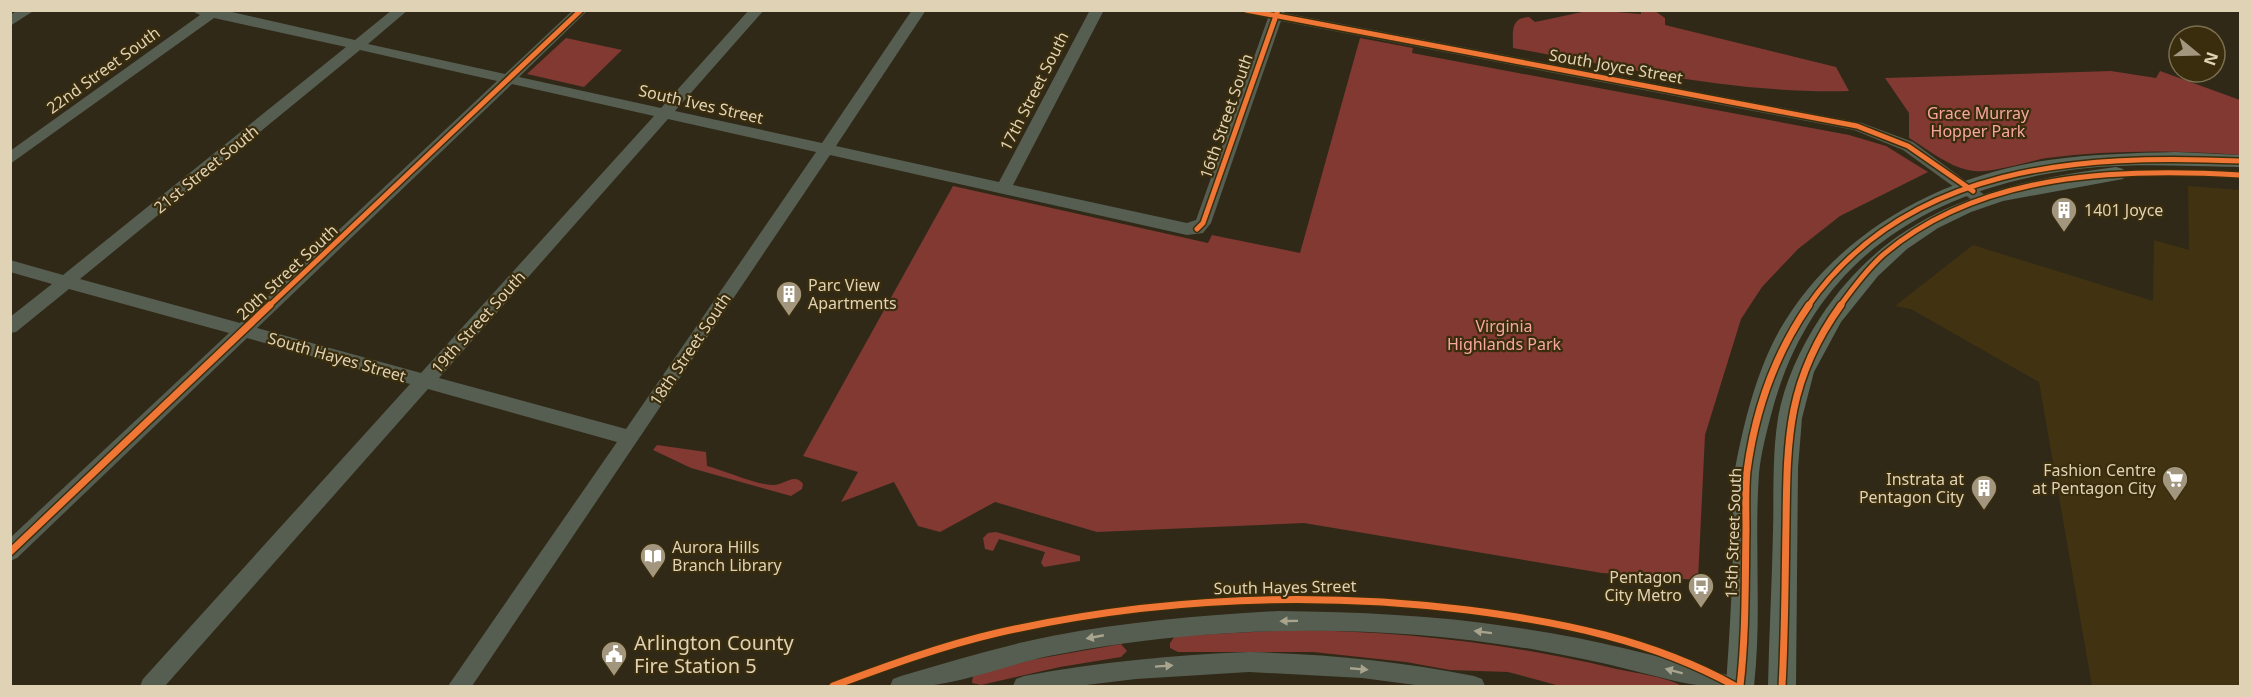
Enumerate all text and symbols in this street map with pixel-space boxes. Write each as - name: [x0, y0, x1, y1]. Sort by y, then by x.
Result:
- street label: 22nd Street South: [42, 21, 164, 119]
- north arrow: [2167, 24, 2227, 84]
- street label: 17th Street South: [994, 28, 1074, 154]
- street label: South Joyce Street: [1547, 43, 1685, 89]
- text: N: [2199, 49, 2224, 69]
- street label: 16th Street South: [1194, 50, 1258, 182]
- street label: South Ives Street: [637, 79, 766, 129]
- park label: Grace Murray Hopper Park: [1927, 102, 2030, 142]
- street label: 21st Street South: [149, 120, 263, 218]
- building icon: 1401 Joyce: [2049, 195, 2079, 233]
- place label: 1401 Joyce: [2084, 199, 2163, 221]
- street label: 20th Street South: [232, 219, 342, 325]
- street label: 19th Street South: [426, 266, 530, 378]
- place label: Parc View Apartments: [808, 274, 897, 314]
- building icon: Parc View Apartments: [774, 279, 804, 317]
- street label: 18th Street South: [644, 289, 736, 409]
- park label: Virginia Highlands Park: [1447, 315, 1562, 355]
- street label: South Hayes Street: [265, 327, 409, 387]
- place label: Fashion Centre at Pentagon City: [2032, 459, 2157, 499]
- supermarket icon: Fashion Centre at Pentagon City: [2160, 464, 2190, 502]
- street label: 15th Street South: [1720, 467, 1746, 599]
- place label: Instrata at Pentagon City: [1859, 468, 1965, 508]
- building icon: Instrata at Pentagon City: [1969, 473, 1999, 511]
- place label: Aurora Hills Branch Library: [672, 536, 783, 576]
- library icon: Aurora Hills Branch Library: [638, 541, 668, 579]
- place label: Pentagon City Metro: [1604, 566, 1682, 606]
- bus stop icon: Pentagon City Metro: [1686, 571, 1716, 609]
- street label: South Hayes Street: [1213, 575, 1357, 599]
- one-way arrow: [1280, 616, 1299, 626]
- one-way arrow: [1474, 628, 1493, 637]
- place label: Arlington County Fire Station 5: [634, 629, 795, 679]
- one-way arrow: [1085, 633, 1104, 642]
- public building icon: Arlington County Fire Station 5: [599, 639, 629, 677]
- one-way arrow: [1155, 661, 1174, 670]
- one-way arrow: [1350, 664, 1369, 674]
- one-way arrow: [1665, 666, 1683, 676]

